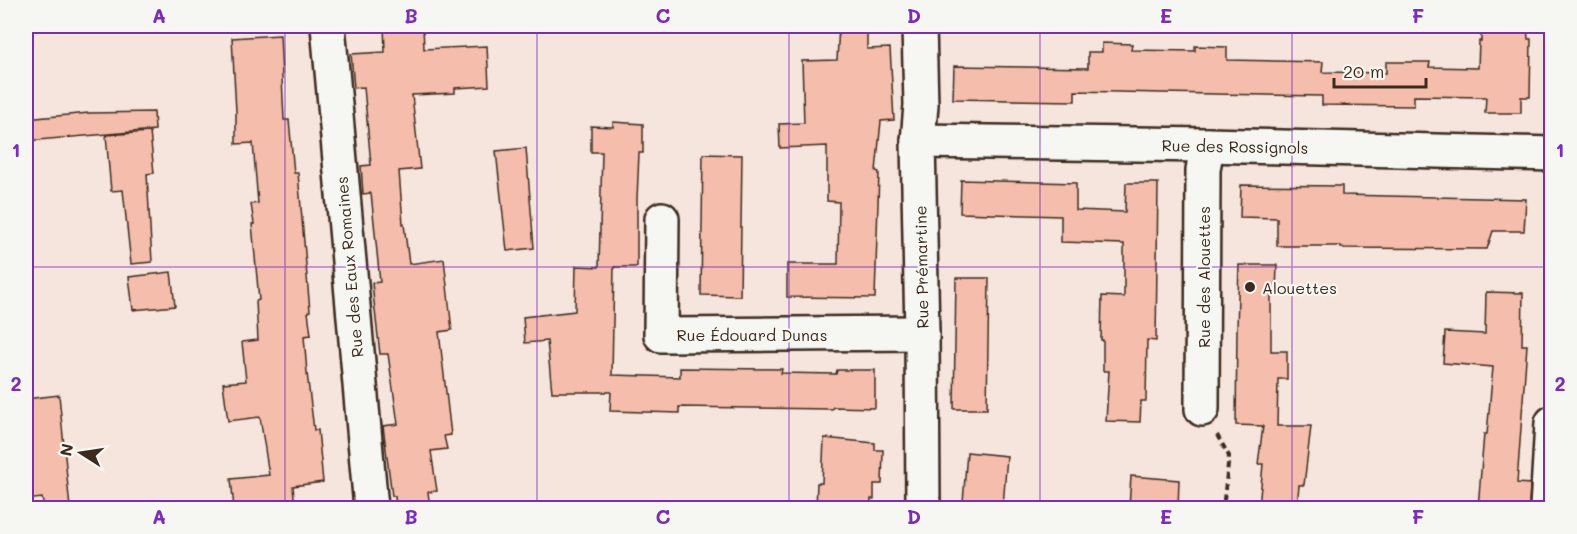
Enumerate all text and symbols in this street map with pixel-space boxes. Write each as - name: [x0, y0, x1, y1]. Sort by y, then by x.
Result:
- text: A: [152, 2, 166, 28]
- text: B: [404, 2, 418, 28]
- text: C: [656, 2, 671, 28]
- text: D: [907, 2, 921, 28]
- text: E: [1160, 2, 1172, 28]
- text: F: [1412, 2, 1425, 28]
- scale bar: [1334, 51, 1426, 89]
- text: 20 m: [1343, 59, 1384, 83]
- street label: Rue des Rossignols: [1162, 134, 1308, 158]
- text: 1: [12, 136, 20, 162]
- text: 1: [1556, 136, 1564, 162]
- street label: Rue des Eaux Romaines: [331, 175, 367, 359]
- street label: Rue Prémartine: [909, 205, 933, 329]
- street label: Rue des Alouettes: [1193, 206, 1214, 348]
- place label: Alouettes: [1262, 277, 1337, 298]
- marker: Alouettes: [1243, 280, 1257, 294]
- street label: Rue Édouard Dunas: [676, 324, 828, 345]
- text: 2: [10, 370, 22, 396]
- text: 2: [1554, 370, 1566, 396]
- north arrow: [51, 423, 111, 483]
- text: N: [54, 442, 77, 458]
- text: A: [152, 503, 166, 529]
- text: B: [404, 503, 418, 529]
- text: C: [656, 503, 671, 529]
- text: D: [907, 503, 921, 529]
- text: E: [1160, 503, 1172, 529]
- text: F: [1412, 503, 1425, 529]

